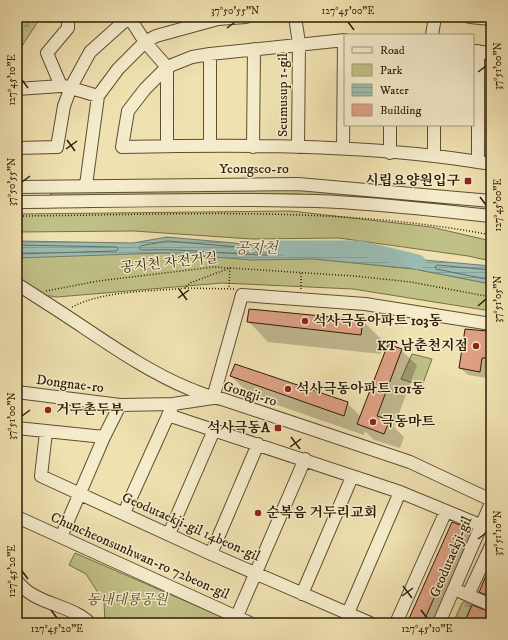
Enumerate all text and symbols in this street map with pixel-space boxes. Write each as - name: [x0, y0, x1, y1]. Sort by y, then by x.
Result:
- text: 37°50'55"N: [211, 5, 259, 17]
- text: 127°45'00"E: [322, 5, 374, 17]
- legend: [344, 34, 474, 126]
- text: 37°51'00"N: [492, 42, 504, 90]
- text: Road: [380, 43, 405, 58]
- street label: Seumusup 1-gil: [274, 52, 292, 137]
- text: 127°45'10"E: [6, 54, 18, 106]
- text: Park: [380, 63, 402, 78]
- text: Water: [379, 83, 409, 98]
- text: Building: [380, 103, 421, 118]
- text: 37°50'55"N: [6, 158, 18, 206]
- street label: Yeongseo-ro: [219, 160, 289, 178]
- place label: 시립요양원입구: [365, 172, 460, 190]
- marker: 시립요양원입구: [463, 176, 473, 186]
- text: 127°45'00"E: [492, 179, 504, 231]
- water label: 공지천: [234, 239, 279, 258]
- street label: 공지천 자전거길: [119, 249, 219, 277]
- text: 37°51'05"N: [492, 276, 504, 322]
- place label: 석사극동아파트 103동: [313, 312, 443, 330]
- marker: 석사극동아파트 103동: [300, 316, 310, 326]
- place label: KT 남춘천지점: [377, 337, 468, 355]
- marker: KT 남춘천지점: [471, 341, 481, 351]
- street label: Dongnae-ro: [35, 371, 105, 397]
- street label: Gongji-ro: [221, 377, 279, 411]
- place label: 석사극동아파트 101동: [296, 380, 425, 398]
- marker: 석사극동아파트 101동: [283, 384, 293, 394]
- text: 37°51'00"N: [6, 392, 18, 440]
- place label: 거두촌두부: [56, 401, 124, 419]
- marker: 거두촌두부: [43, 405, 53, 415]
- place label: 극동마트: [381, 413, 436, 431]
- marker: 극동마트: [368, 417, 378, 427]
- place label: 석사극동A: [207, 419, 271, 437]
- marker: 석사극동A: [273, 423, 283, 433]
- street label: Geodutaekji-gil 14beon-gil: [119, 488, 264, 566]
- place label: 순복음 거두리교회: [266, 504, 377, 522]
- street label: Chuncheonsunhwan-ro 72beon-gil: [48, 508, 233, 604]
- marker: 순복음 거두리교회: [253, 508, 263, 518]
- text: 37°51'10"N: [492, 510, 504, 556]
- street label: Geodutaekji-gil: [426, 513, 476, 600]
- text: 127°45'20"E: [6, 545, 18, 597]
- park label: 동내대룡공원: [86, 591, 169, 609]
- text: 127°45'20"E: [31, 623, 83, 635]
- text: 127°45'10"E: [401, 623, 453, 635]

